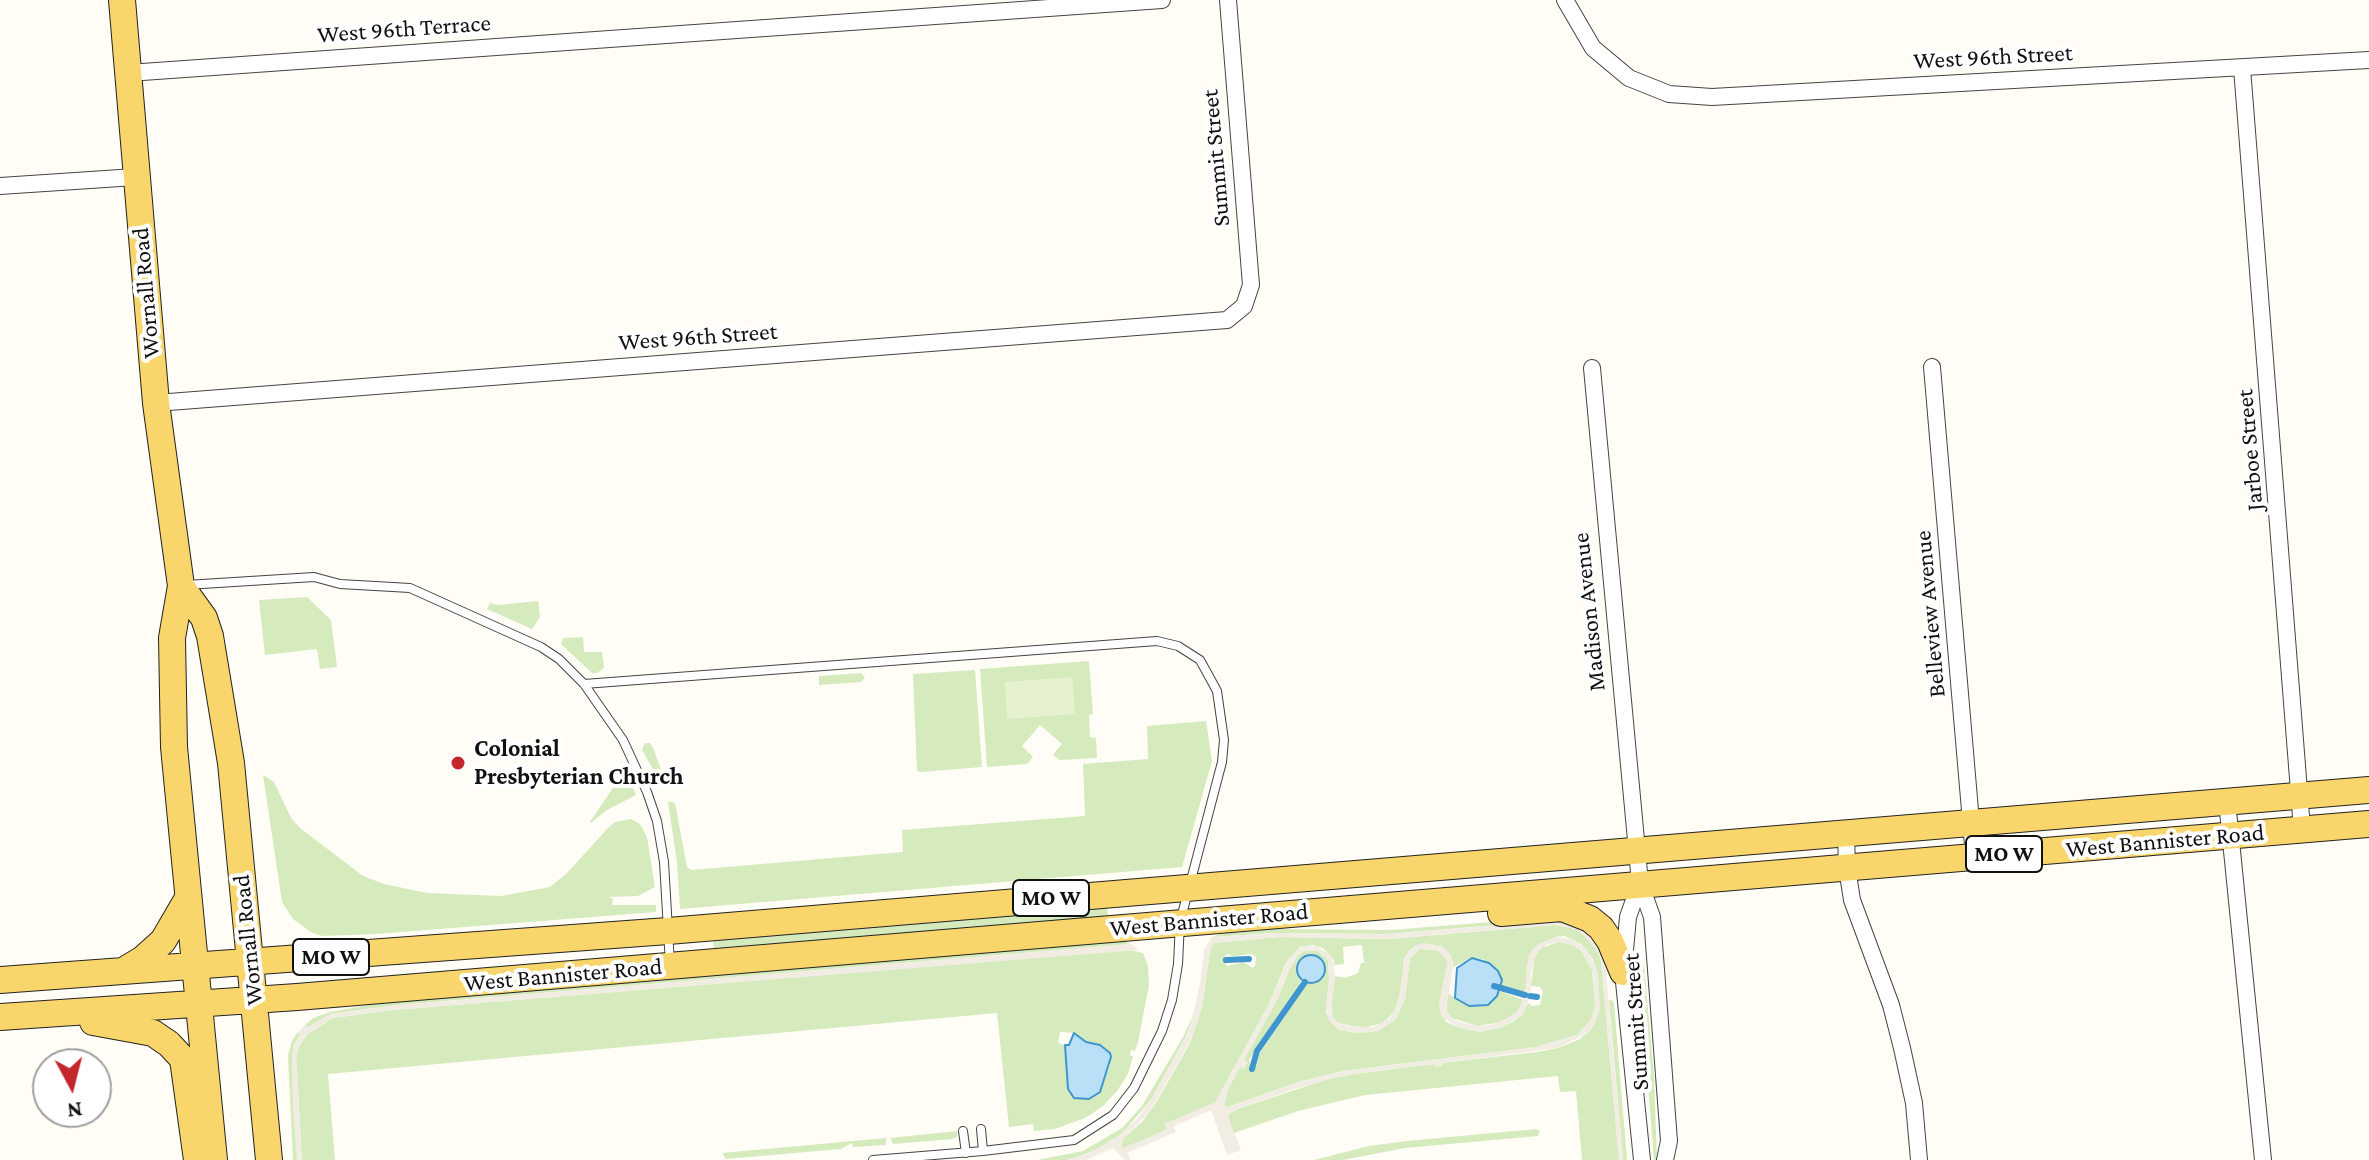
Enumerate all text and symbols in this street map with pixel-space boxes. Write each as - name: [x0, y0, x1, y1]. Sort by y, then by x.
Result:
- street label: West 96th Terrace: [316, 9, 492, 49]
- street label: West 96th Street: [1913, 38, 2073, 76]
- street label: Summit Street: [1196, 88, 1236, 228]
- street label: Wornall Road: [126, 226, 166, 360]
- street label: West 96th Street: [618, 317, 778, 357]
- street label: Jarboe Street: [2230, 388, 2270, 512]
- street label: Belleview Avenue: [1908, 529, 1952, 699]
- street label: Madison Avenue: [1566, 531, 1612, 693]
- place label: Colonial Presbyterian Church: [474, 735, 684, 791]
- marker: Colonial Presbyterian Church: [449, 754, 467, 772]
- street label: West Bannister Road: [2065, 818, 2265, 864]
- road number: MO W: [1966, 836, 2042, 872]
- street label: Wornall Road: [227, 873, 269, 1007]
- road number: MO W: [1013, 880, 1089, 916]
- street label: West Bannister Road: [1109, 897, 1309, 943]
- road number: MO W: [293, 939, 369, 975]
- street label: West Bannister Road: [463, 952, 663, 998]
- street label: Summit Street: [1617, 952, 1655, 1092]
- north arrow: [32, 1048, 112, 1128]
- text: N: [66, 1097, 84, 1124]

